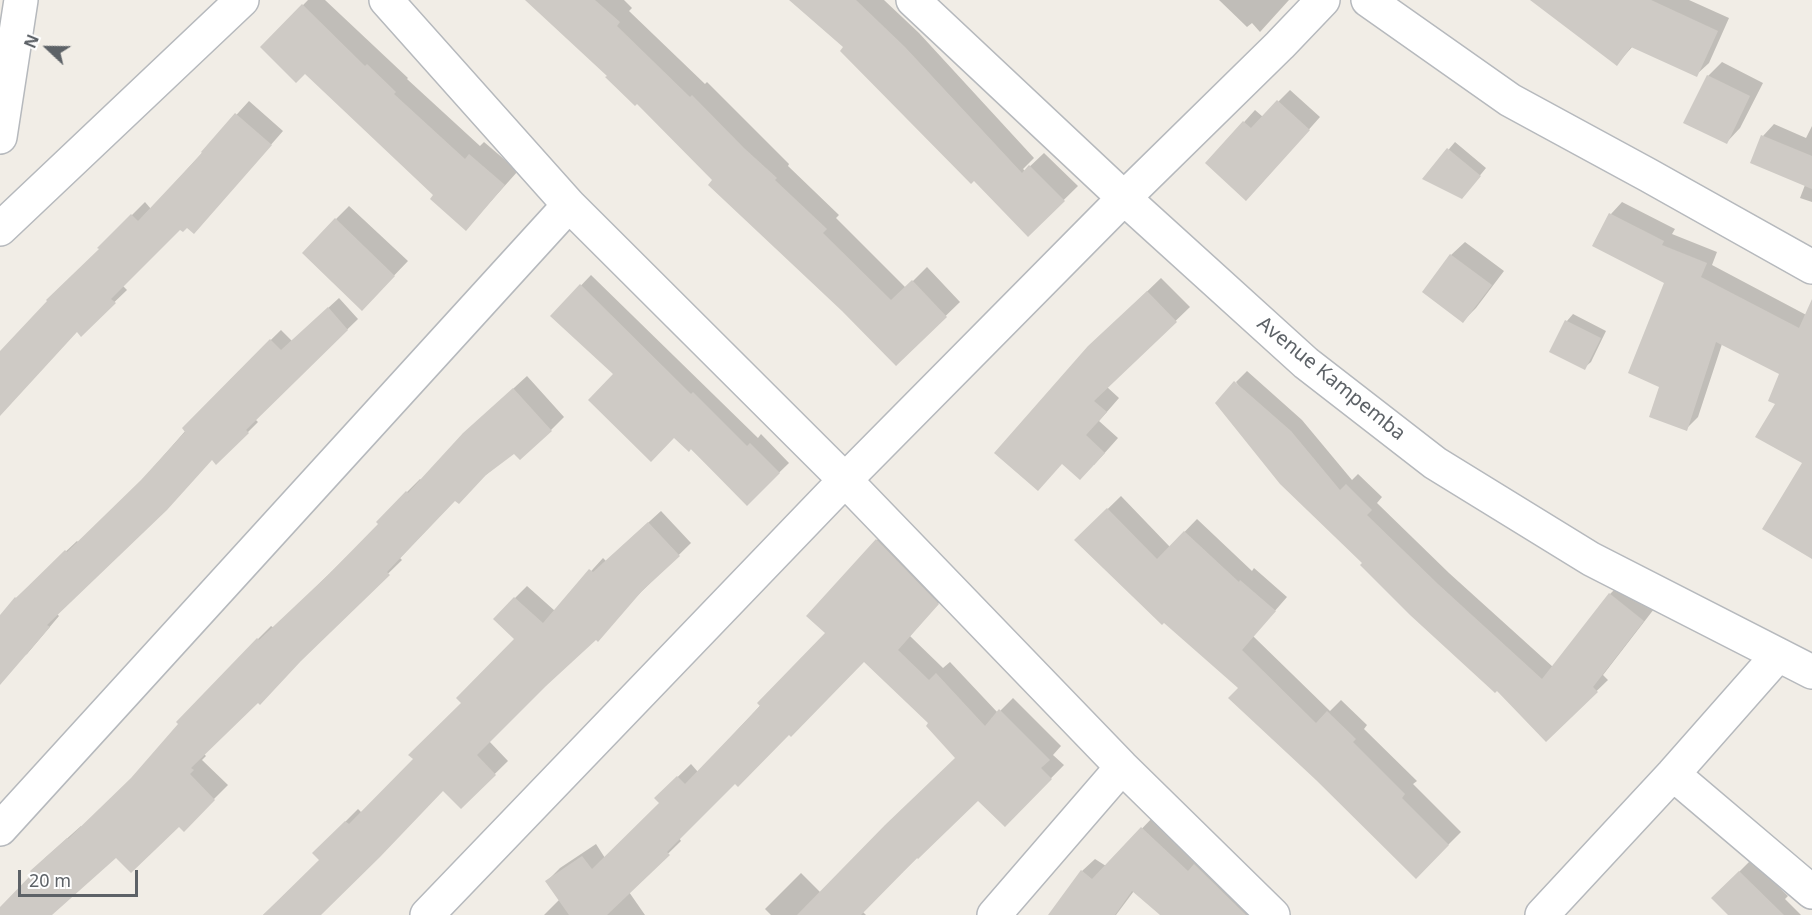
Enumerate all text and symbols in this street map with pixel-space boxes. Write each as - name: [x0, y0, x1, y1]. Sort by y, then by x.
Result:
- north arrow: [18, 18, 78, 78]
- text: N: [19, 31, 44, 51]
- street label: Avenue Kampemba: [1252, 312, 1410, 446]
- scale bar: [21, 858, 141, 896]
- text: 20 m: [29, 868, 71, 892]

